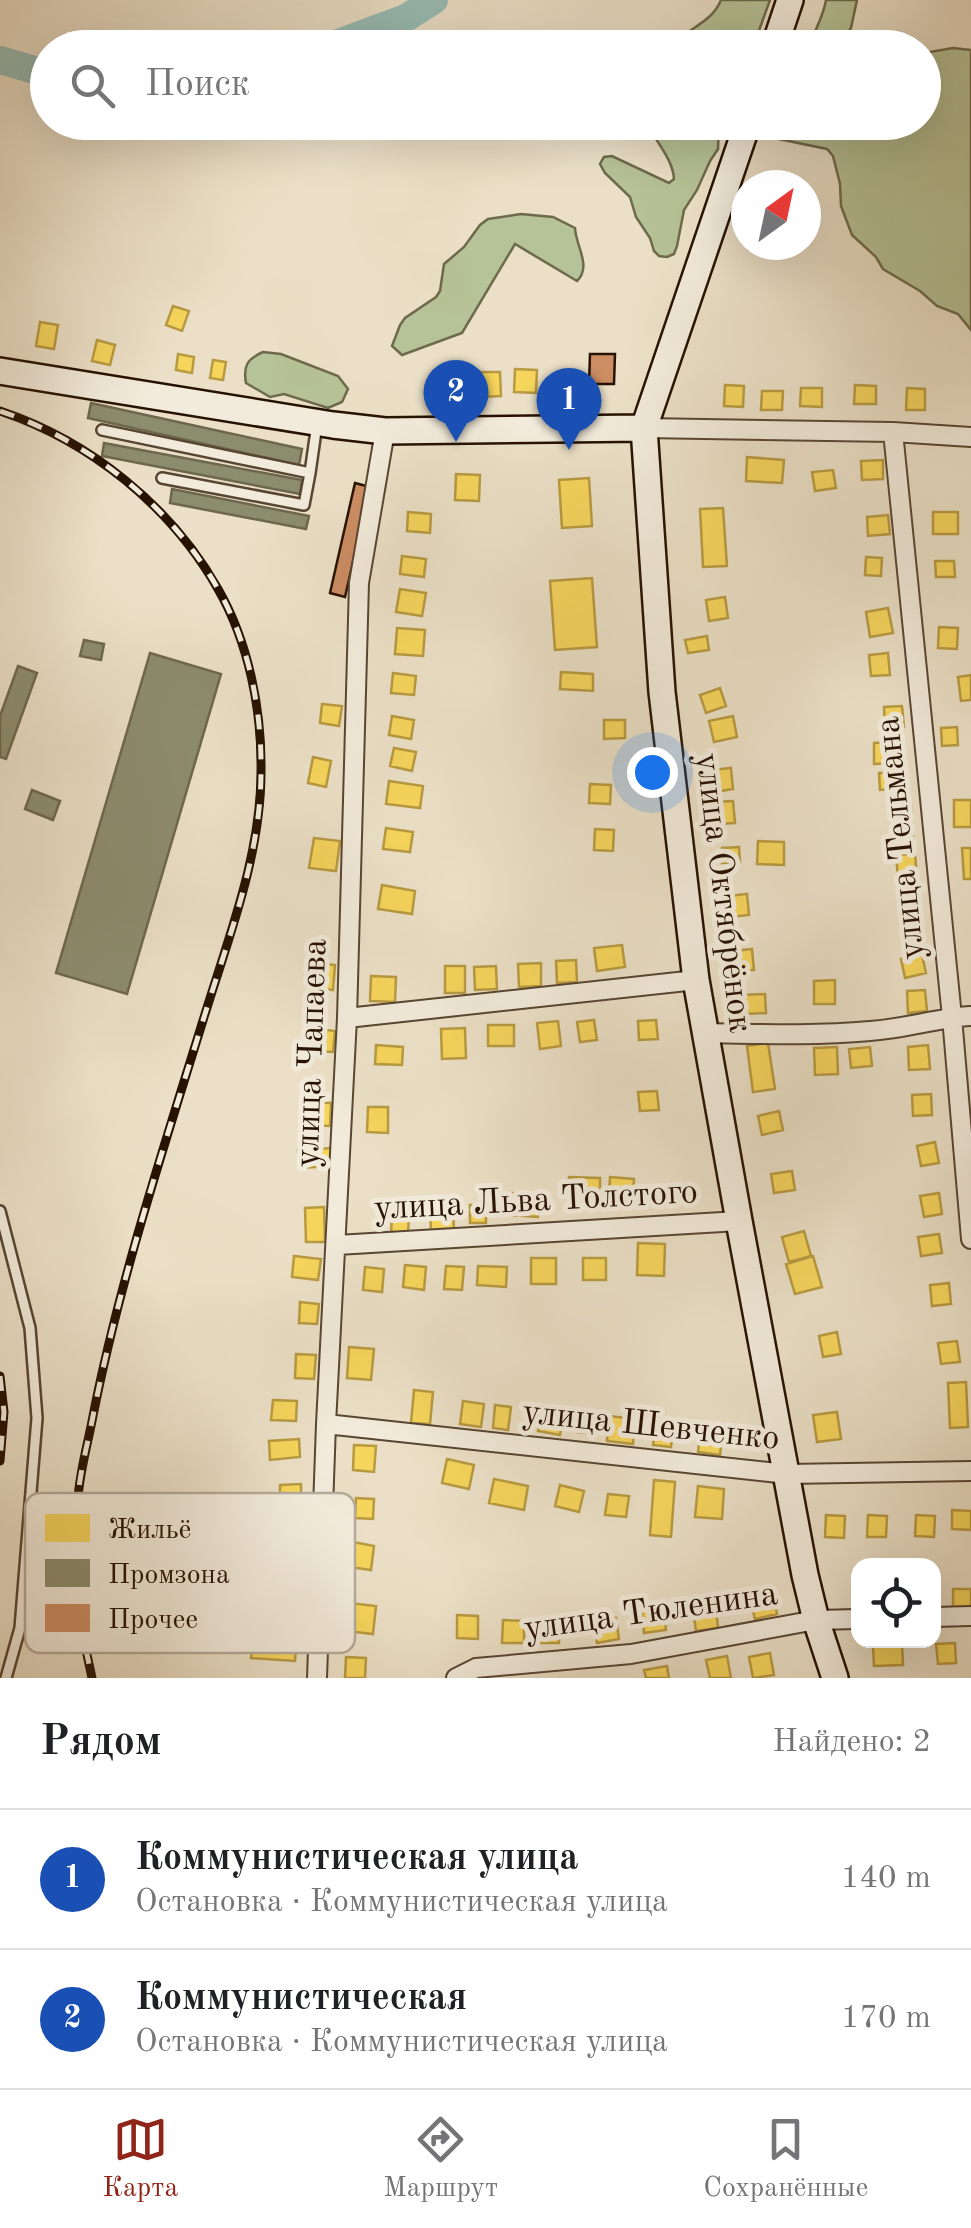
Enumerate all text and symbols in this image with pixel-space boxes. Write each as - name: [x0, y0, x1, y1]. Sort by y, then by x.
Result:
- search box: [30, 30, 941, 140]
- icon: search: [65, 58, 120, 113]
- text: Поиск: [145, 66, 250, 104]
- north arrow: [731, 170, 821, 260]
- pin: 2: [424, 360, 488, 442]
- pin: 1: [536, 368, 602, 450]
- street label: улица Тельмана: [871, 715, 931, 961]
- your location: [627, 747, 678, 798]
- street label: улица Октябрёнок: [688, 751, 758, 1035]
- street label: улица Чапаева: [291, 938, 333, 1168]
- street label: улица Льва Толстого: [373, 1175, 699, 1227]
- street label: улица Шевченко: [521, 1395, 781, 1457]
- legend: [25, 1493, 355, 1653]
- text: Жильё: [108, 1517, 191, 1545]
- map controls: [851, 1558, 941, 1648]
- button: locate: [851, 1558, 941, 1648]
- text: Промзона: [108, 1562, 230, 1590]
- street label: улица Тюленина: [522, 1577, 780, 1647]
- text: Прочее: [108, 1607, 198, 1635]
- text: Рядом: [40, 1722, 162, 1764]
- text: Найдено: 2: [772, 1727, 931, 1759]
- text: Коммунистическая улица: [135, 1840, 579, 1878]
- text: 1: [63, 1863, 82, 1895]
- text: 140 m: [841, 1863, 931, 1895]
- text: Остановка · Коммунистическая улица: [135, 1887, 668, 1919]
- text: Коммунистическая: [135, 1980, 467, 2018]
- text: 2: [63, 2003, 82, 2035]
- text: 170 m: [841, 2003, 931, 2035]
- text: Остановка · Коммунистическая улица: [135, 2027, 668, 2059]
- tab: Карта: [103, 2112, 178, 2207]
- tab: Маршрут: [383, 2112, 498, 2207]
- tab: Сохранённые: [703, 2112, 868, 2207]

